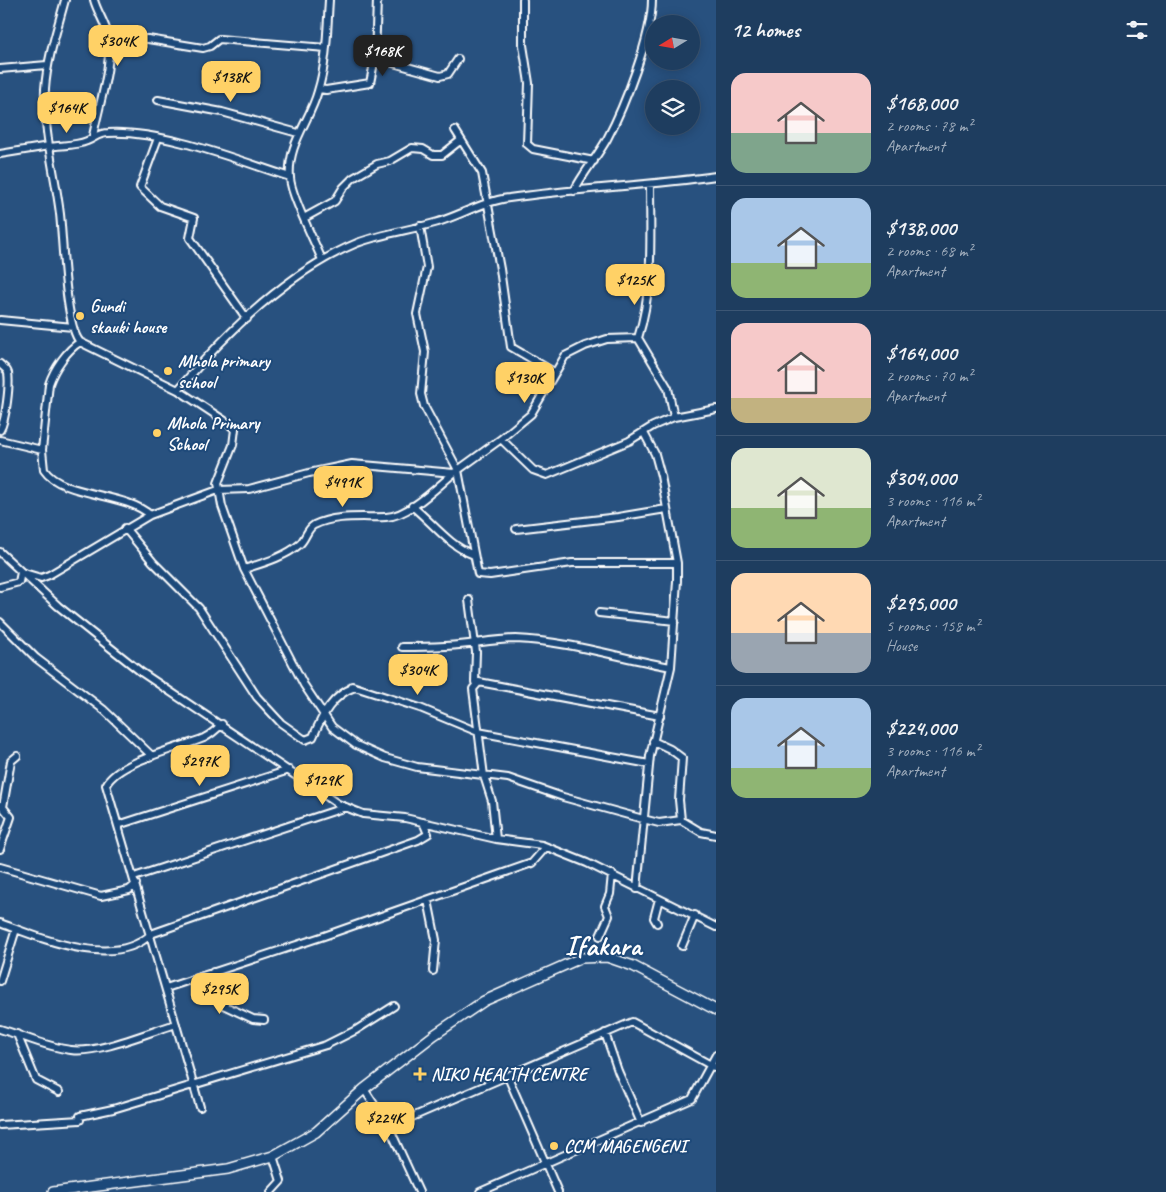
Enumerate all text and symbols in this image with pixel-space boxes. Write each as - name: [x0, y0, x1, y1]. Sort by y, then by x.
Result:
- north arrow: [645, 15, 700, 70]
- map controls: [645, 15, 700, 135]
- icon: filters: [1123, 16, 1151, 44]
- text: 12 homes: [731, 17, 800, 43]
- pin: $304K: [83, 24, 153, 67]
- text: $304K: [100, 31, 136, 51]
- pin: $168K: [348, 34, 418, 77]
- text: $168K: [364, 41, 402, 61]
- pin: $138K: [196, 61, 266, 103]
- text: $138K: [213, 67, 249, 87]
- button: layers: [645, 80, 700, 135]
- text: $168,000: [886, 90, 957, 116]
- pin: $164K: [32, 92, 102, 134]
- icon: home: [771, 93, 831, 153]
- text: $164K: [48, 98, 86, 118]
- text: 2 rooms · 78 m²: [886, 116, 972, 136]
- text: Apartment: [886, 136, 945, 156]
- text: $138,000: [886, 215, 956, 241]
- icon: home: [771, 218, 831, 278]
- text: 2 rooms · 68 m²: [886, 241, 972, 261]
- text: Apartment: [886, 261, 945, 281]
- pin: $125K: [600, 264, 670, 306]
- text: $125K: [617, 270, 653, 290]
- place label: Gundi skauki house: [90, 295, 168, 338]
- marker: Gundi skauki house: [74, 310, 86, 322]
- text: $164,000: [886, 340, 957, 366]
- icon: home: [771, 343, 831, 403]
- place label: Mhola primary school: [178, 350, 272, 393]
- pin: $130K: [490, 362, 560, 404]
- marker: Mhola primary school: [162, 365, 174, 377]
- text: 2 rooms · 70 m²: [886, 366, 972, 386]
- text: $130K: [507, 368, 543, 388]
- text: Apartment: [886, 386, 945, 406]
- place label: Mhola Primary School: [167, 412, 261, 455]
- marker: Mhola Primary School: [151, 427, 163, 439]
- text: $304,000: [886, 465, 956, 491]
- pin: $491K: [308, 466, 378, 508]
- icon: home: [771, 468, 831, 528]
- text: $491K: [325, 472, 361, 492]
- text: 3 rooms · 116 m²: [886, 491, 980, 511]
- text: Apartment: [886, 511, 945, 531]
- text: $295,000: [886, 590, 956, 616]
- icon: home: [771, 593, 831, 653]
- text: 5 rooms · 158 m²: [886, 616, 980, 636]
- text: House: [886, 636, 917, 656]
- pin: $304K: [383, 654, 453, 696]
- text: $304K: [400, 660, 436, 680]
- text: $224,000: [886, 715, 956, 741]
- icon: home: [771, 718, 831, 778]
- text: 3 rooms · 116 m²: [886, 741, 980, 761]
- pin: $297K: [165, 744, 235, 787]
- text: $297K: [182, 751, 218, 771]
- text: Apartment: [886, 761, 945, 781]
- pin: $129K: [288, 764, 358, 806]
- text: $129K: [305, 770, 341, 790]
- district label: Ifakara: [565, 928, 643, 963]
- pin: $295K: [185, 972, 255, 1015]
- text: $295K: [202, 979, 238, 999]
- place label: NIKO HEALTH CENTRE: [431, 1063, 590, 1085]
- marker: NIKO HEALTH CENTRE: [413, 1067, 427, 1081]
- pin: $224K: [350, 1102, 420, 1144]
- text: $224K: [367, 1108, 403, 1128]
- place label: CCM MAGENGENI: [564, 1135, 691, 1157]
- marker: CCM MAGENGENI: [548, 1140, 560, 1152]

